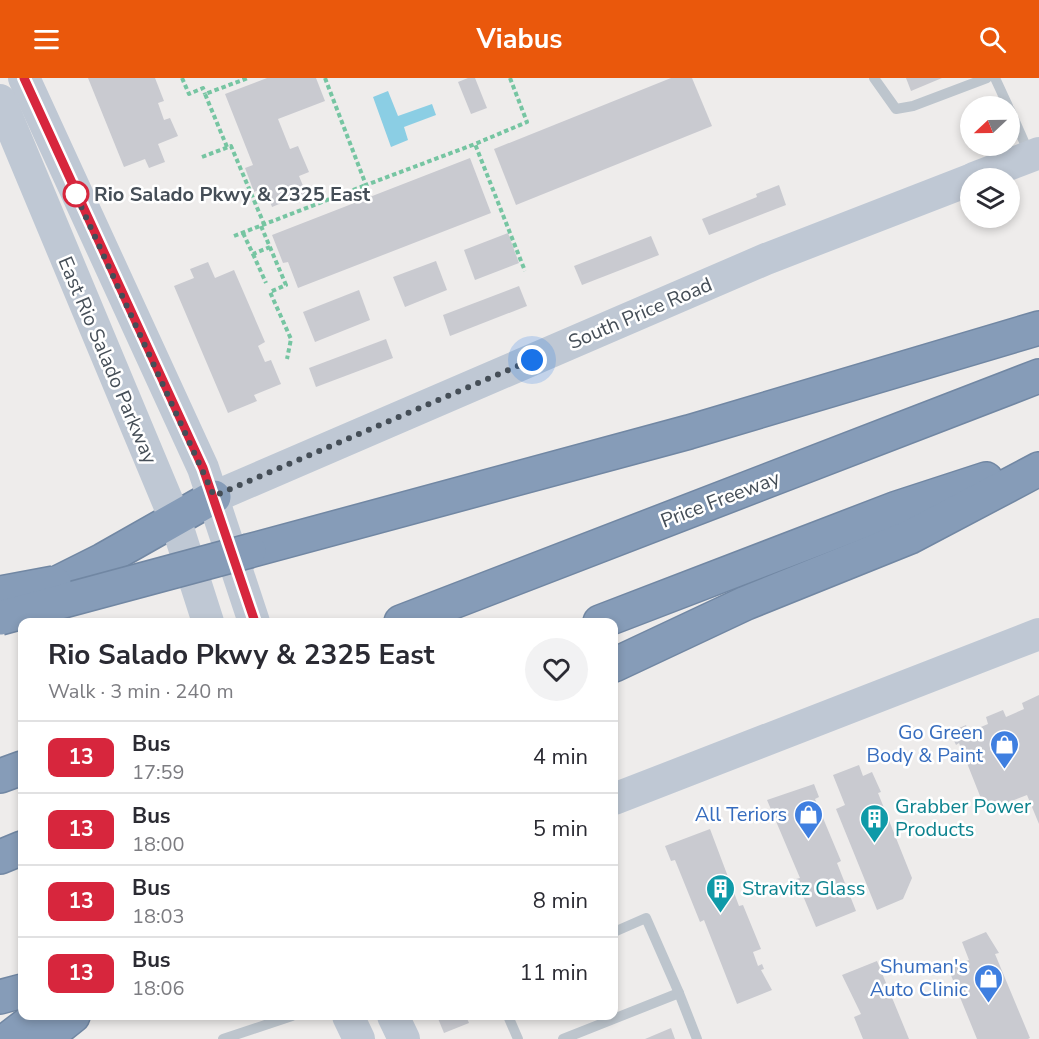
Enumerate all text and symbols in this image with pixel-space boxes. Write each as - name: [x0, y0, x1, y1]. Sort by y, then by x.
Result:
- text: Viabus: [477, 21, 562, 58]
- icon: menu: [30, 23, 63, 56]
- icon: search: [976, 23, 1009, 56]
- north arrow: [960, 96, 1020, 156]
- map controls: [960, 96, 1020, 228]
- button: layers: [960, 168, 1020, 228]
- marker: Rio Salado Pkwy & 2325 East: [63, 181, 89, 207]
- place label: Rio Salado Pkwy & 2325 East: [94, 181, 370, 208]
- street label: East Rio Salado Parkway: [52, 253, 164, 468]
- street label: South Price Road: [564, 271, 716, 356]
- your location: [517, 345, 547, 375]
- street label: Price Freeway: [657, 464, 784, 535]
- text: Rio Salado Pkwy & 2325 East: [48, 636, 435, 674]
- button: heart: [525, 638, 588, 701]
- text: Walk · 3 min · 240 m: [48, 678, 234, 705]
- place label: Go Green Body & Paint: [867, 719, 984, 769]
- shop icon: Go Green Body & Paint: [988, 728, 1020, 770]
- text: Bus: [132, 729, 171, 759]
- text: 4 min: [533, 742, 588, 772]
- text: 13: [68, 743, 94, 771]
- text: 17:59: [132, 759, 185, 786]
- place label: Grabber Power Products: [895, 793, 1031, 843]
- shop icon: All Teriors: [792, 798, 824, 840]
- text: Bus: [132, 801, 171, 831]
- place label: All Teriors: [695, 801, 787, 828]
- building icon: Grabber Power Products: [858, 802, 890, 844]
- text: 5 min: [533, 814, 588, 844]
- text: 13: [68, 815, 94, 843]
- text: 18:00: [132, 831, 185, 858]
- building icon: Stravitz Glass: [705, 872, 737, 914]
- text: Bus: [132, 873, 171, 903]
- place label: Stravitz Glass: [742, 875, 865, 902]
- text: 8 min: [533, 886, 588, 916]
- text: 13: [68, 887, 94, 915]
- text: 18:03: [132, 903, 185, 930]
- text: Bus: [132, 945, 171, 975]
- place label: Shuman's Auto Clinic: [870, 953, 968, 1003]
- text: 11 min: [520, 958, 588, 988]
- text: 13: [68, 959, 94, 987]
- shop icon: Shuman's Auto Clinic: [973, 962, 1005, 1004]
- text: 18:06: [132, 975, 185, 1002]

